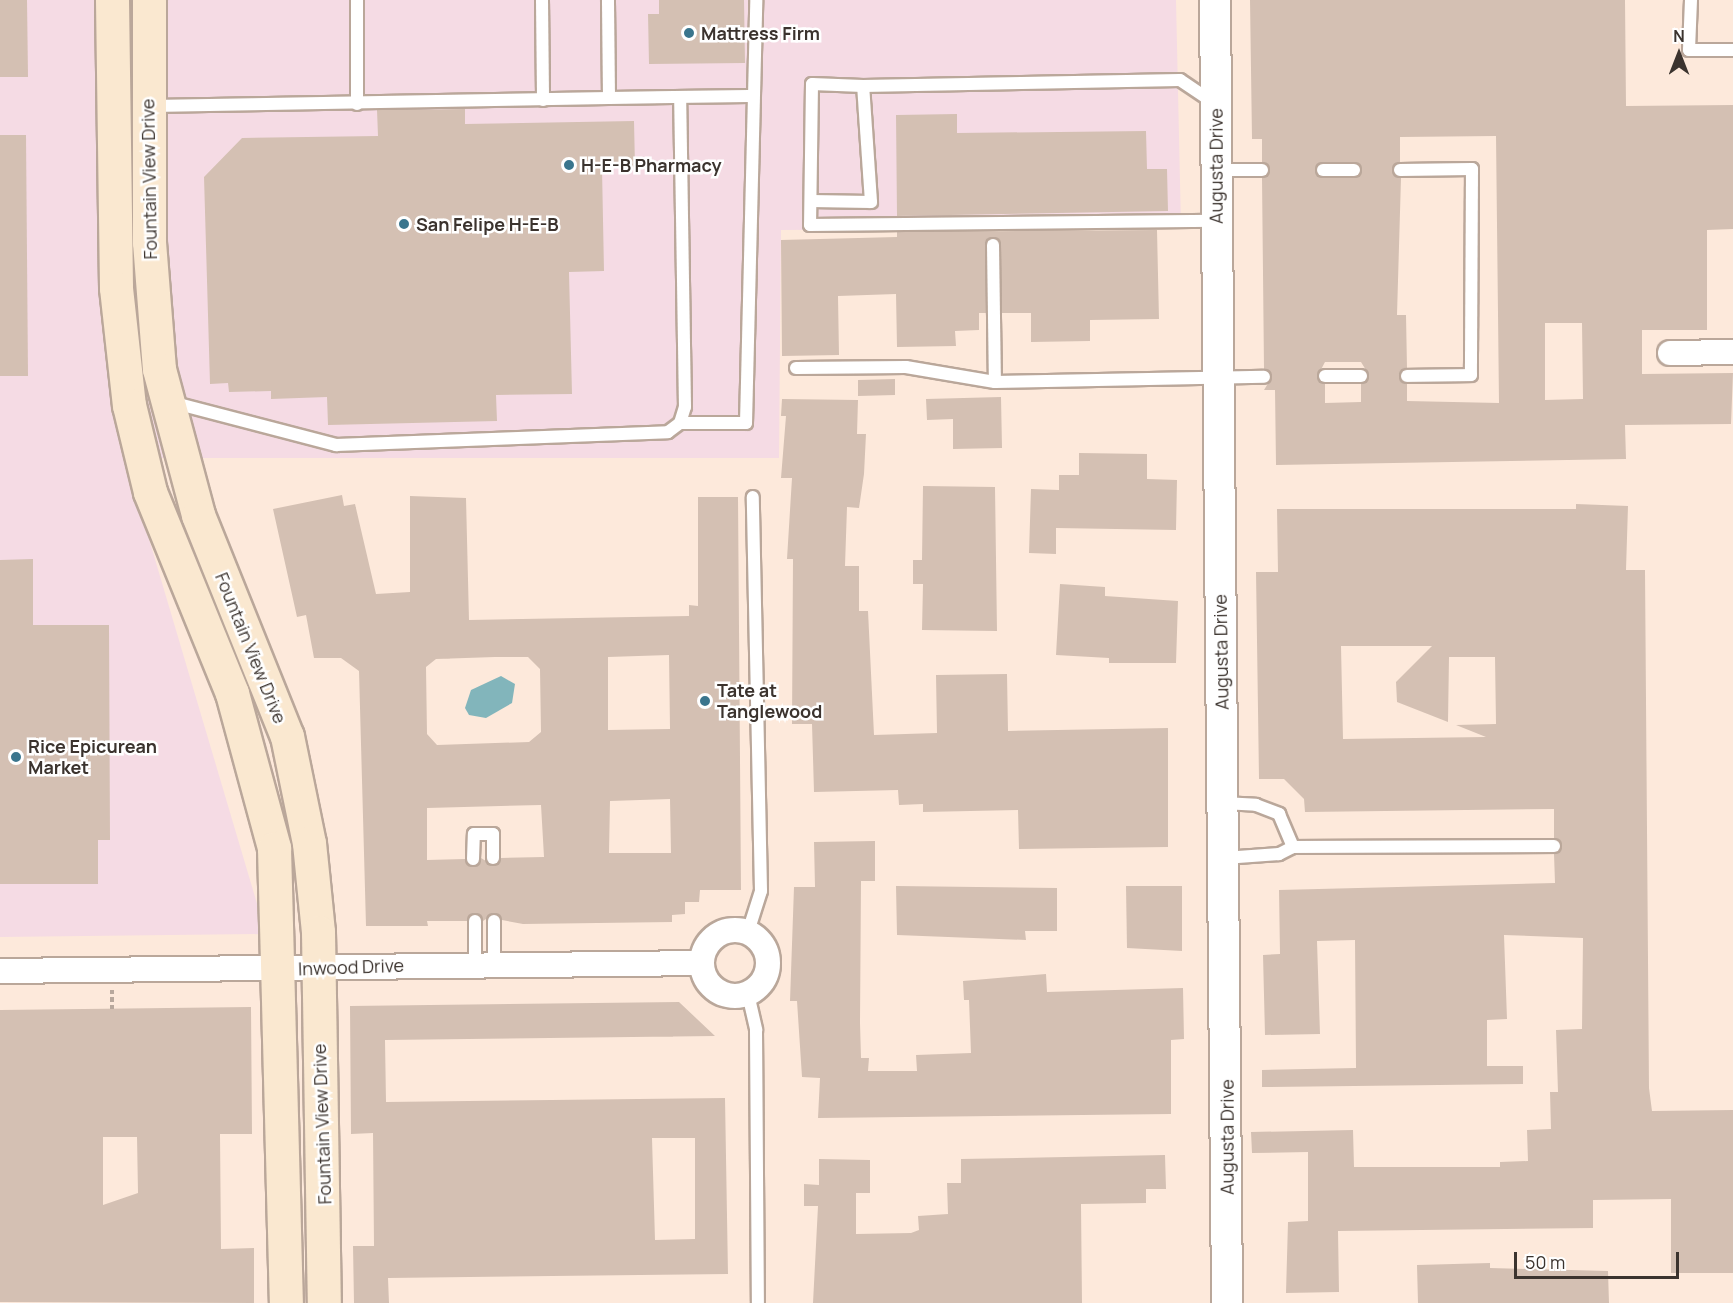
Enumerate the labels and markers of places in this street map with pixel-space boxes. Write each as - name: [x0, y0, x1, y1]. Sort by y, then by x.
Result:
- place label: Mattress Firm: [701, 22, 820, 44]
- marker: Mattress Firm: [682, 26, 696, 40]
- place label: H-E-B Pharmacy: [581, 154, 722, 176]
- marker: H-E-B Pharmacy: [562, 158, 576, 172]
- place label: San Felipe H-E-B: [416, 213, 559, 235]
- marker: San Felipe H-E-B: [397, 217, 411, 231]
- place label: Tate at Tanglewood: [717, 680, 822, 722]
- marker: Tate at Tanglewood: [698, 694, 712, 708]
- place label: Rice Epicurean Market: [28, 736, 157, 778]
- marker: Rice Epicurean Market: [9, 750, 23, 764]

